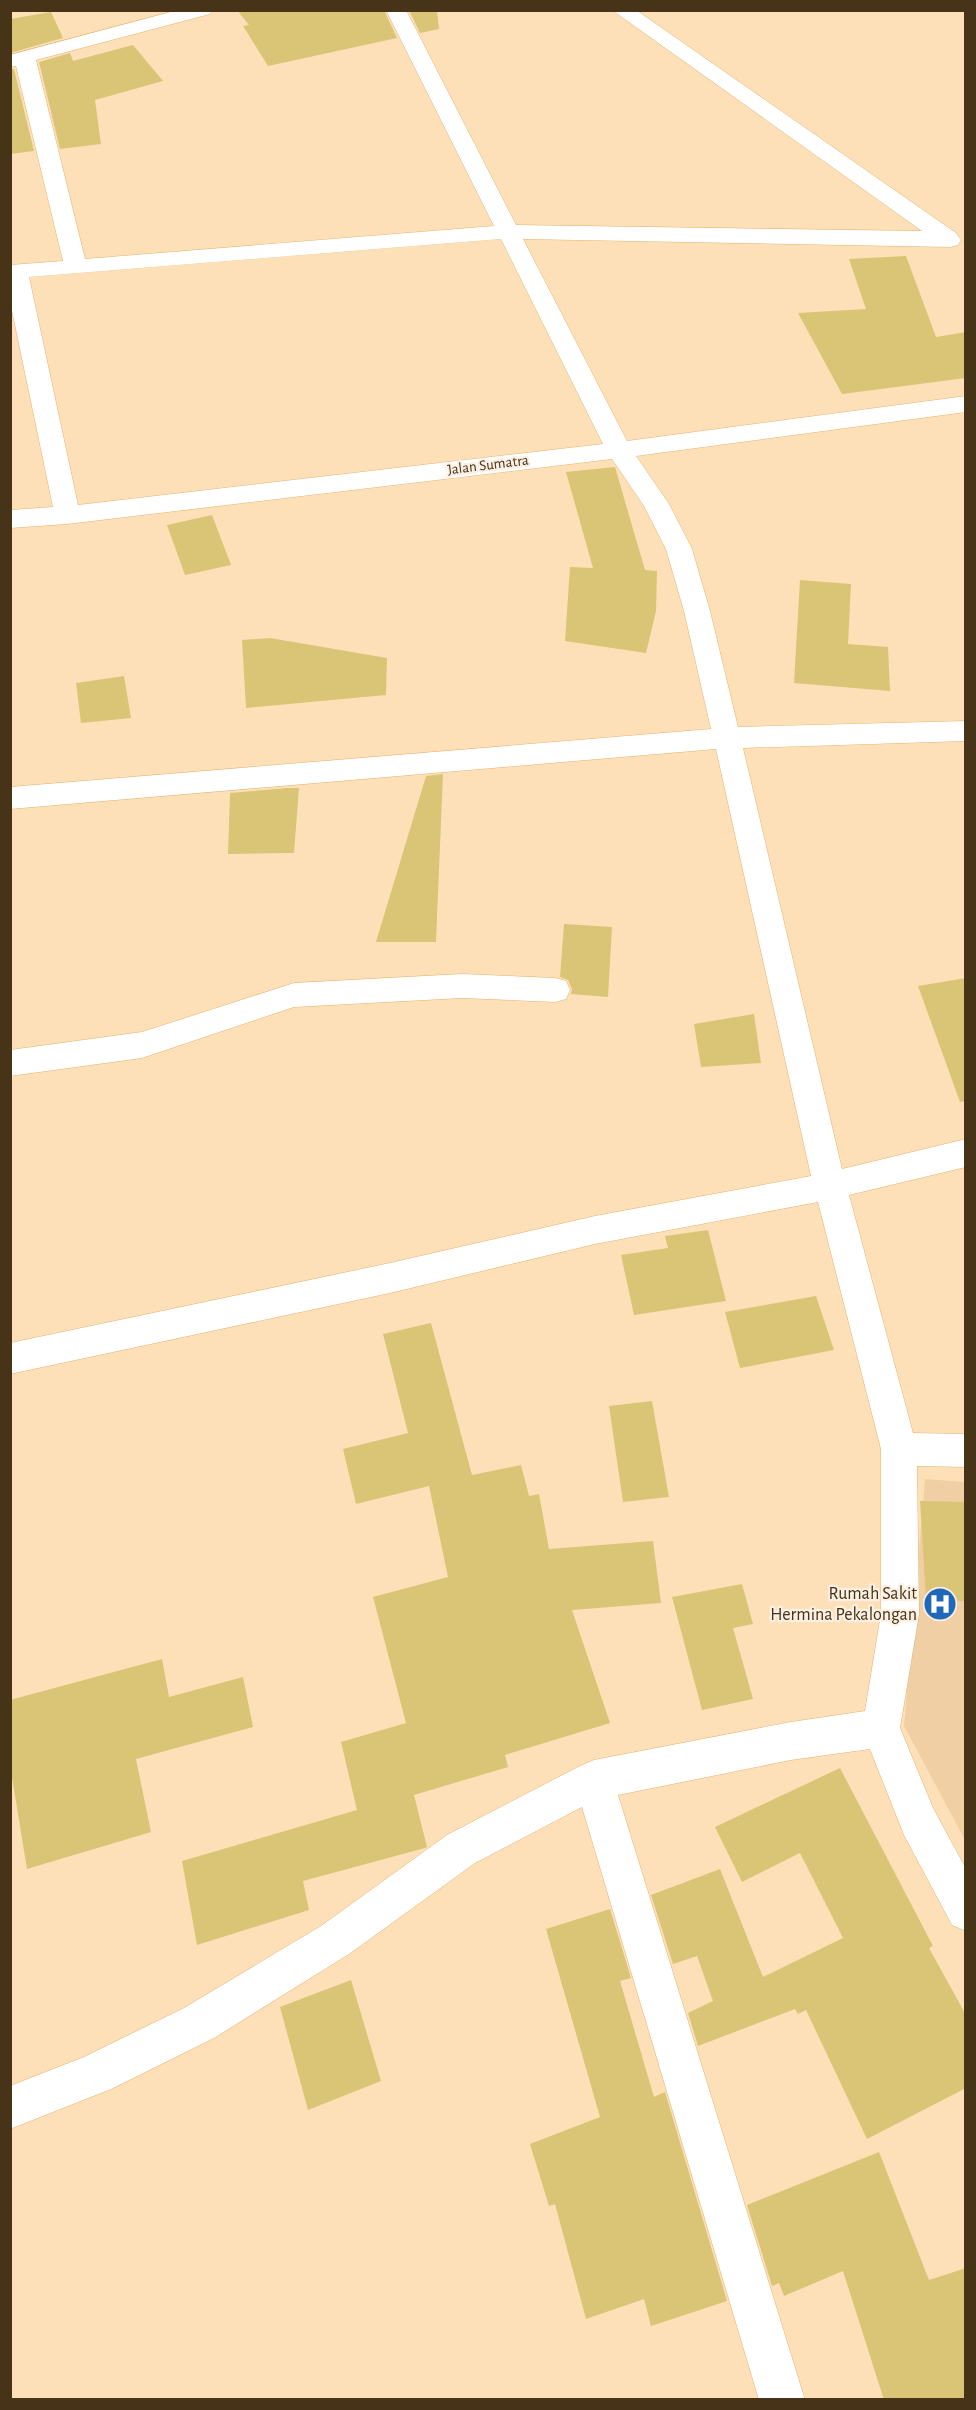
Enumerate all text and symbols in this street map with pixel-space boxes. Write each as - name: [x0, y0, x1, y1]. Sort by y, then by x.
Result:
- street label: Jalan Sumatra: [446, 453, 530, 477]
- place label: Rumah Sakit Hermina Pekalongan: [770, 1585, 917, 1624]
- hospital icon: Rumah Sakit Hermina Pekalongan: [922, 1586, 958, 1622]

